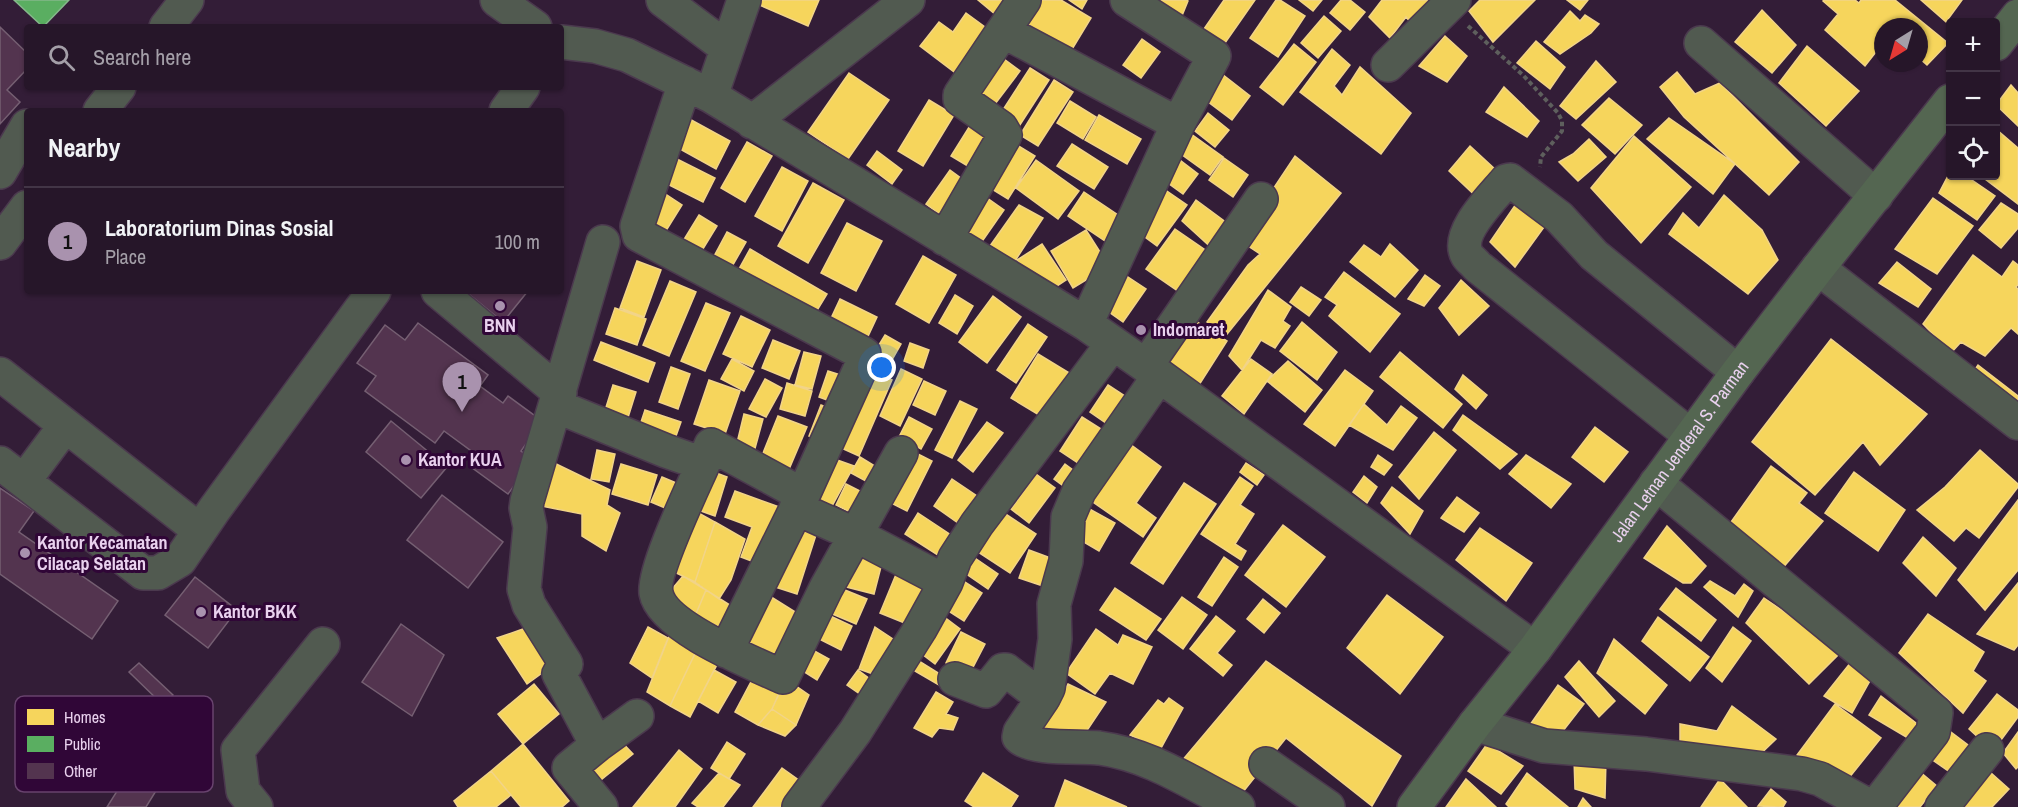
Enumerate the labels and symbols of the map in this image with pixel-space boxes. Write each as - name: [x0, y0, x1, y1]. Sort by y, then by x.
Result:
- north arrow: [1874, 18, 1928, 72]
- marker: BNN: [493, 299, 507, 313]
- place label: BNN: [484, 313, 516, 338]
- place label: Indomaret: [1153, 317, 1224, 342]
- marker: Indomaret: [1134, 323, 1148, 337]
- your location: [867, 353, 896, 382]
- street label: Jalan Letnan Jenderal S. Parman: [1604, 355, 1754, 547]
- pin: 1: [442, 362, 482, 412]
- place label: Kantor KUA: [418, 447, 502, 472]
- marker: Kantor KUA: [399, 453, 413, 467]
- place label: Kantor Kecamatan Cilacap Selatan: [37, 530, 167, 576]
- marker: Kantor Kecamatan Cilacap Selatan: [18, 546, 32, 560]
- place label: Kantor BKK: [213, 599, 297, 624]
- marker: Kantor BKK: [194, 605, 208, 619]
- legend: [15, 696, 213, 792]
- text: Homes: [64, 706, 106, 728]
- text: Public: [64, 733, 101, 755]
- text: Other: [64, 760, 97, 782]

